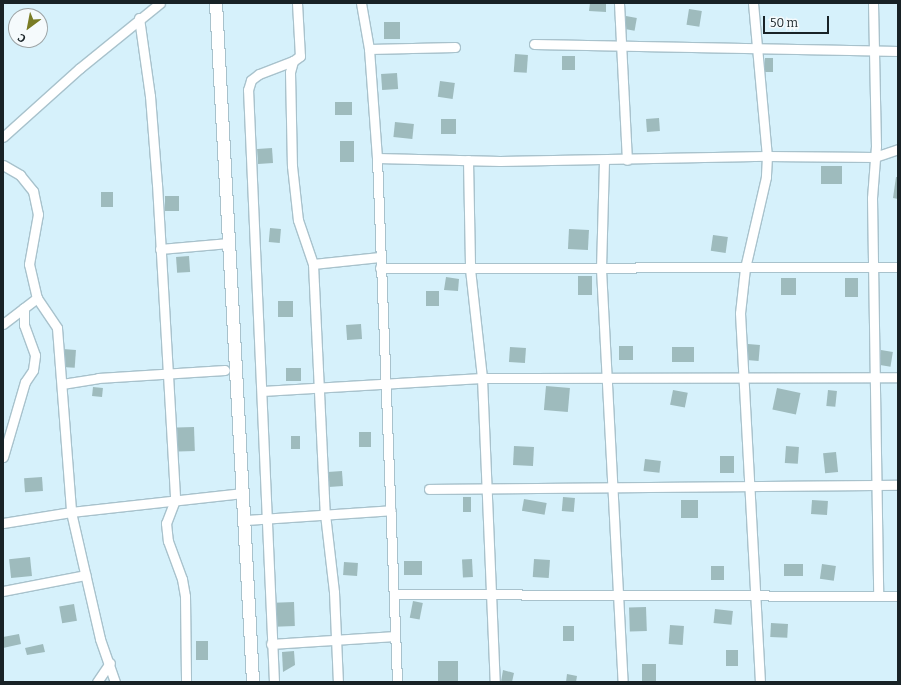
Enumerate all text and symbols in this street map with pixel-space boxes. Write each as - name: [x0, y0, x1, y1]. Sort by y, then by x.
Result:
- north arrow: [8, 8, 48, 48]
- scale bar: [765, 8, 831, 34]
- text: 50 m: [770, 16, 798, 30]
- text: С: [16, 30, 28, 45]

